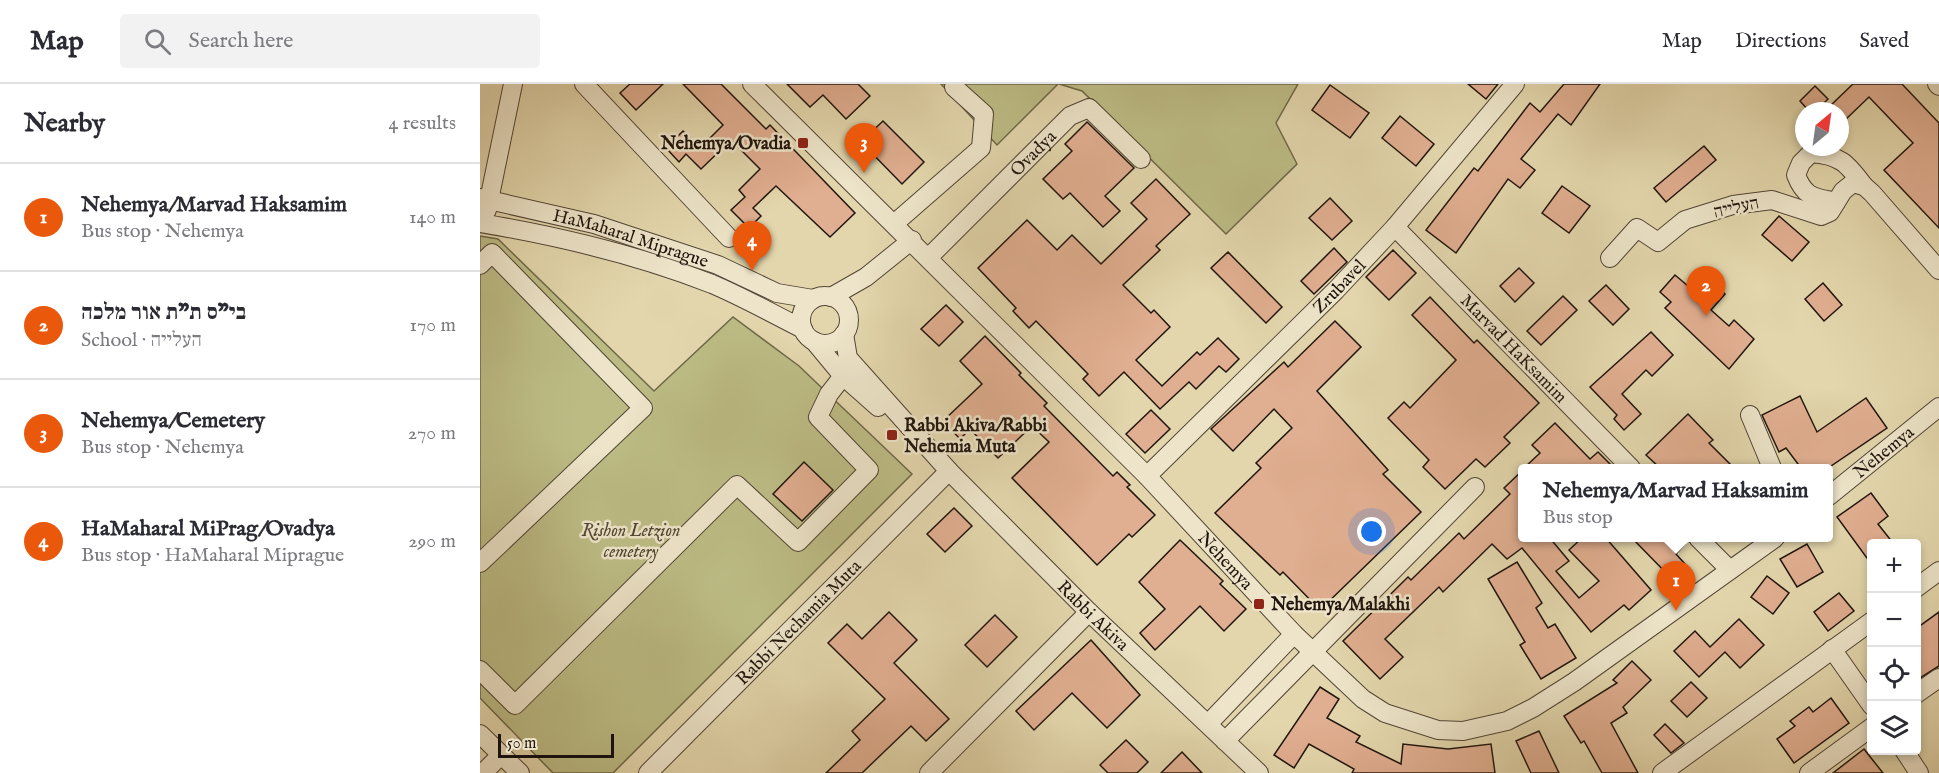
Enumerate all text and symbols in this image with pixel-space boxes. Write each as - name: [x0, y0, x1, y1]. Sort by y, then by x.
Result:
- search box: [120, 14, 540, 68]
- text: Map: [30, 24, 84, 59]
- icon: search: [141, 25, 174, 58]
- text: Search here: [189, 27, 293, 55]
- text: Map: [1662, 28, 1702, 55]
- text: Directions: [1735, 28, 1826, 55]
- text: Saved: [1859, 28, 1909, 55]
- north arrow: [1795, 102, 1849, 156]
- text: Nearby: [24, 107, 105, 140]
- text: 4 results: [389, 111, 456, 136]
- pin: 3: [844, 124, 884, 173]
- street label: Ovadya: [1006, 126, 1062, 182]
- place label: Nehemya/Ovadia: [660, 133, 792, 156]
- marker: Nehemya/Ovadia: [796, 136, 810, 150]
- text: Nehemya/Marvad Haksamim: [81, 191, 347, 219]
- street label: העלייה: [1711, 192, 1761, 225]
- text: 1: [40, 205, 47, 230]
- text: 140 m: [409, 205, 456, 230]
- street label: HaMaharal Miprague: [550, 205, 711, 274]
- text: Bus stop · Nehemya: [81, 219, 244, 244]
- pin: 4: [732, 222, 772, 271]
- street label: Zrubavel: [1309, 255, 1372, 319]
- pin: 2: [1686, 266, 1726, 316]
- street label: Marvad HaKsamim: [1454, 290, 1571, 409]
- text: בי"ס ת"ת אור מלכה: [81, 299, 246, 327]
- text: 2: [39, 313, 48, 338]
- text: 170 m: [410, 313, 456, 338]
- text: School · העלייה: [81, 328, 202, 353]
- text: Nehemya/Cemetery: [81, 407, 265, 435]
- place label: Rabbi Akiva/Rabbi Nehemia Muta: [903, 415, 1047, 459]
- text: 3: [40, 421, 47, 446]
- text: 270 m: [408, 421, 456, 446]
- street label: Nehemya: [1849, 422, 1920, 485]
- marker: Rabbi Akiva/Rabbi Nehemia Muta: [885, 428, 899, 442]
- text: Bus stop · Nehemya: [81, 435, 244, 460]
- popup: [1518, 464, 1833, 542]
- text: Nehemya/Marvad Haksamim: [1542, 477, 1809, 505]
- text: Bus stop: [1542, 505, 1613, 530]
- text: HaMaharal MiPrag/Ovadya: [81, 515, 335, 543]
- your location: [1357, 517, 1386, 546]
- park label: Rishon Letzion cemetery: [581, 520, 681, 564]
- street label: Nehemya: [1192, 528, 1257, 596]
- text: 4: [39, 529, 48, 554]
- text: 290 m: [408, 529, 456, 554]
- map controls: [1867, 539, 1921, 755]
- button: +: [1867, 539, 1921, 593]
- text: Bus stop · HaMaharal Miprague: [81, 543, 344, 568]
- street label: Rabbi Nechamia Muta: [732, 555, 867, 691]
- pin: 1: [1656, 562, 1696, 611]
- street label: Rabbi Akiva: [1051, 576, 1133, 657]
- button: −: [1867, 593, 1921, 647]
- place label: Nehemya/Malakhi: [1270, 594, 1410, 617]
- marker: Nehemya/Malakhi: [1252, 597, 1266, 611]
- button: locate: [1867, 647, 1921, 701]
- button: layers: [1867, 701, 1921, 755]
- scale bar: [498, 731, 614, 758]
- text: 50 m: [507, 734, 536, 754]

